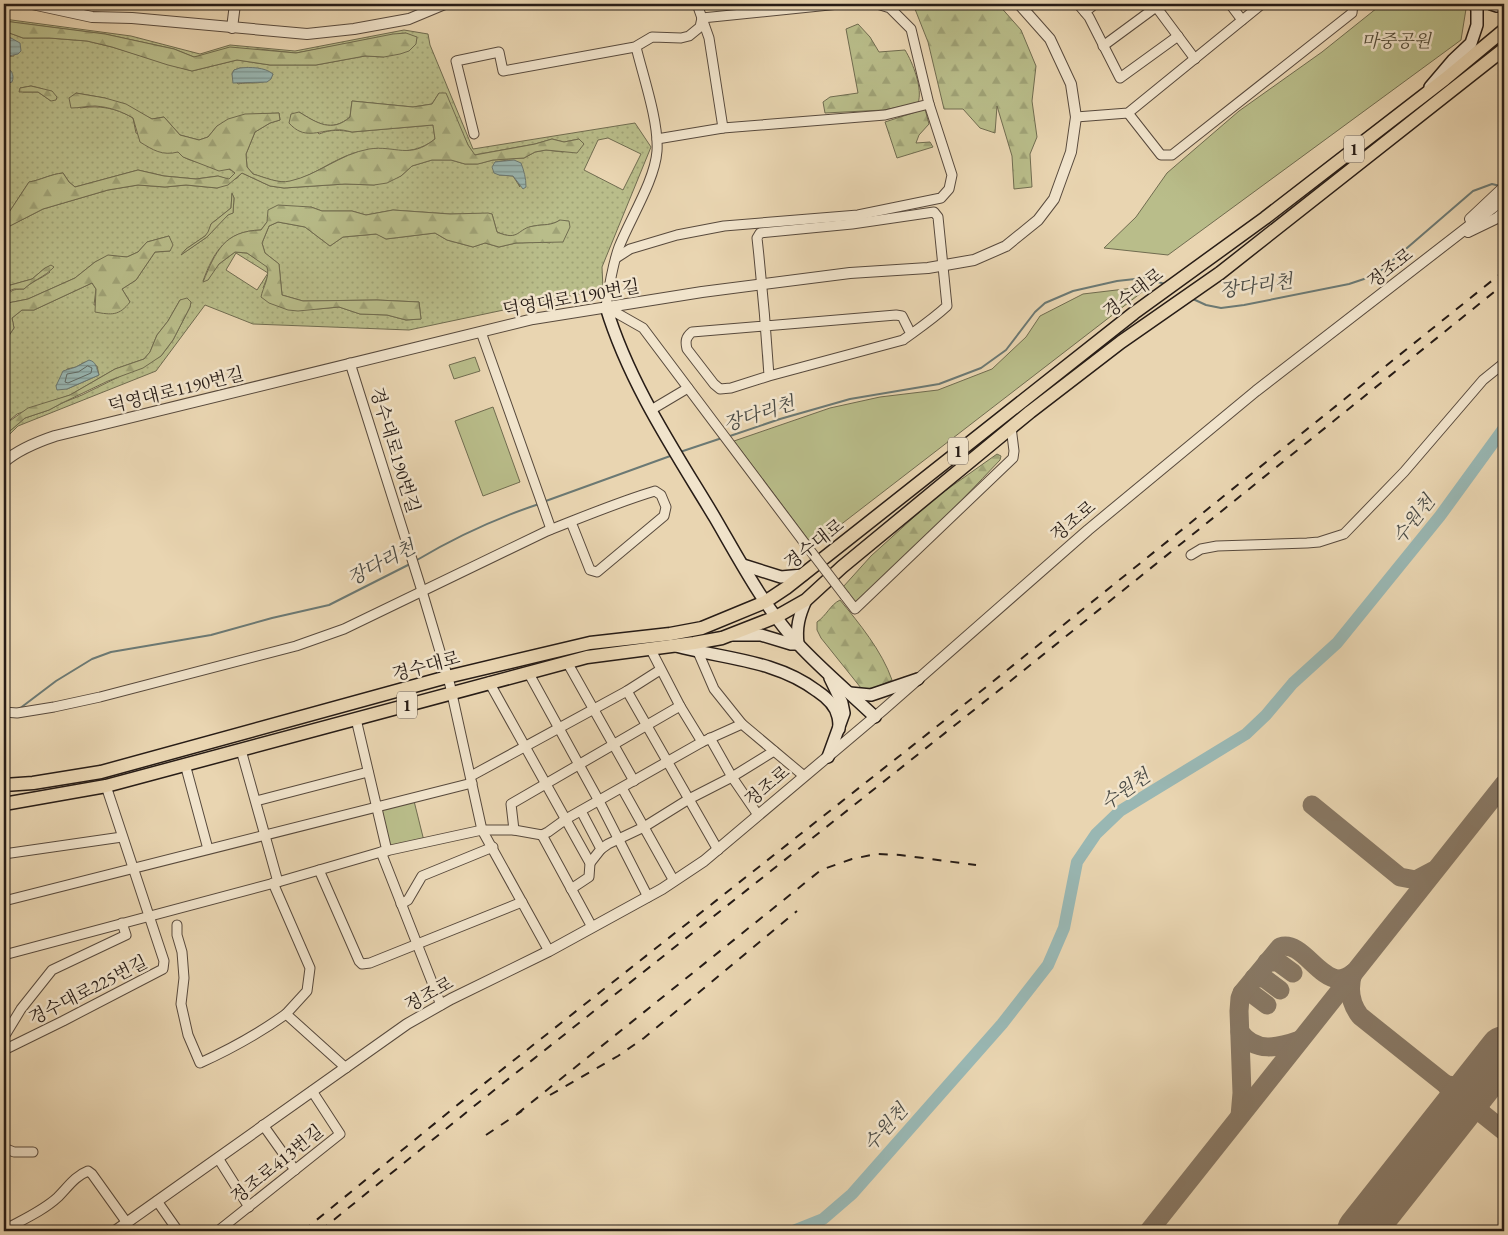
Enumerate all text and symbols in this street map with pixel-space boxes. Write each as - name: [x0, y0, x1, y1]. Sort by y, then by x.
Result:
- park label: 마중공원: [1361, 29, 1432, 52]
- road number: 1: [1344, 136, 1364, 162]
- street label: 정조로: [1362, 242, 1417, 293]
- street label: 경수대로: [1098, 262, 1167, 323]
- water label: 장다리천: [1218, 268, 1296, 303]
- street label: 덕영대로1190번길: [501, 274, 641, 321]
- street label: 덕영대로1190번길: [106, 362, 246, 417]
- street label: 경수대로190번길: [365, 384, 426, 515]
- water label: 장다리천: [720, 390, 799, 437]
- road number: 1: [948, 438, 968, 464]
- water label: 수원천: [1387, 489, 1441, 549]
- street label: 정조로: [1045, 495, 1100, 546]
- street label: 경수대로: [779, 513, 848, 574]
- water label: 장다리천: [343, 533, 421, 591]
- street label: 경수대로: [389, 645, 462, 686]
- road number: 1: [397, 692, 417, 718]
- street label: 정조로: [739, 760, 794, 811]
- water label: 수원천: [1096, 762, 1156, 815]
- street label: 경수대로225번길: [25, 950, 151, 1029]
- street label: 정조로: [400, 971, 457, 1016]
- water label: 수원천: [858, 1097, 914, 1156]
- street label: 정조로413번길: [226, 1119, 328, 1208]

